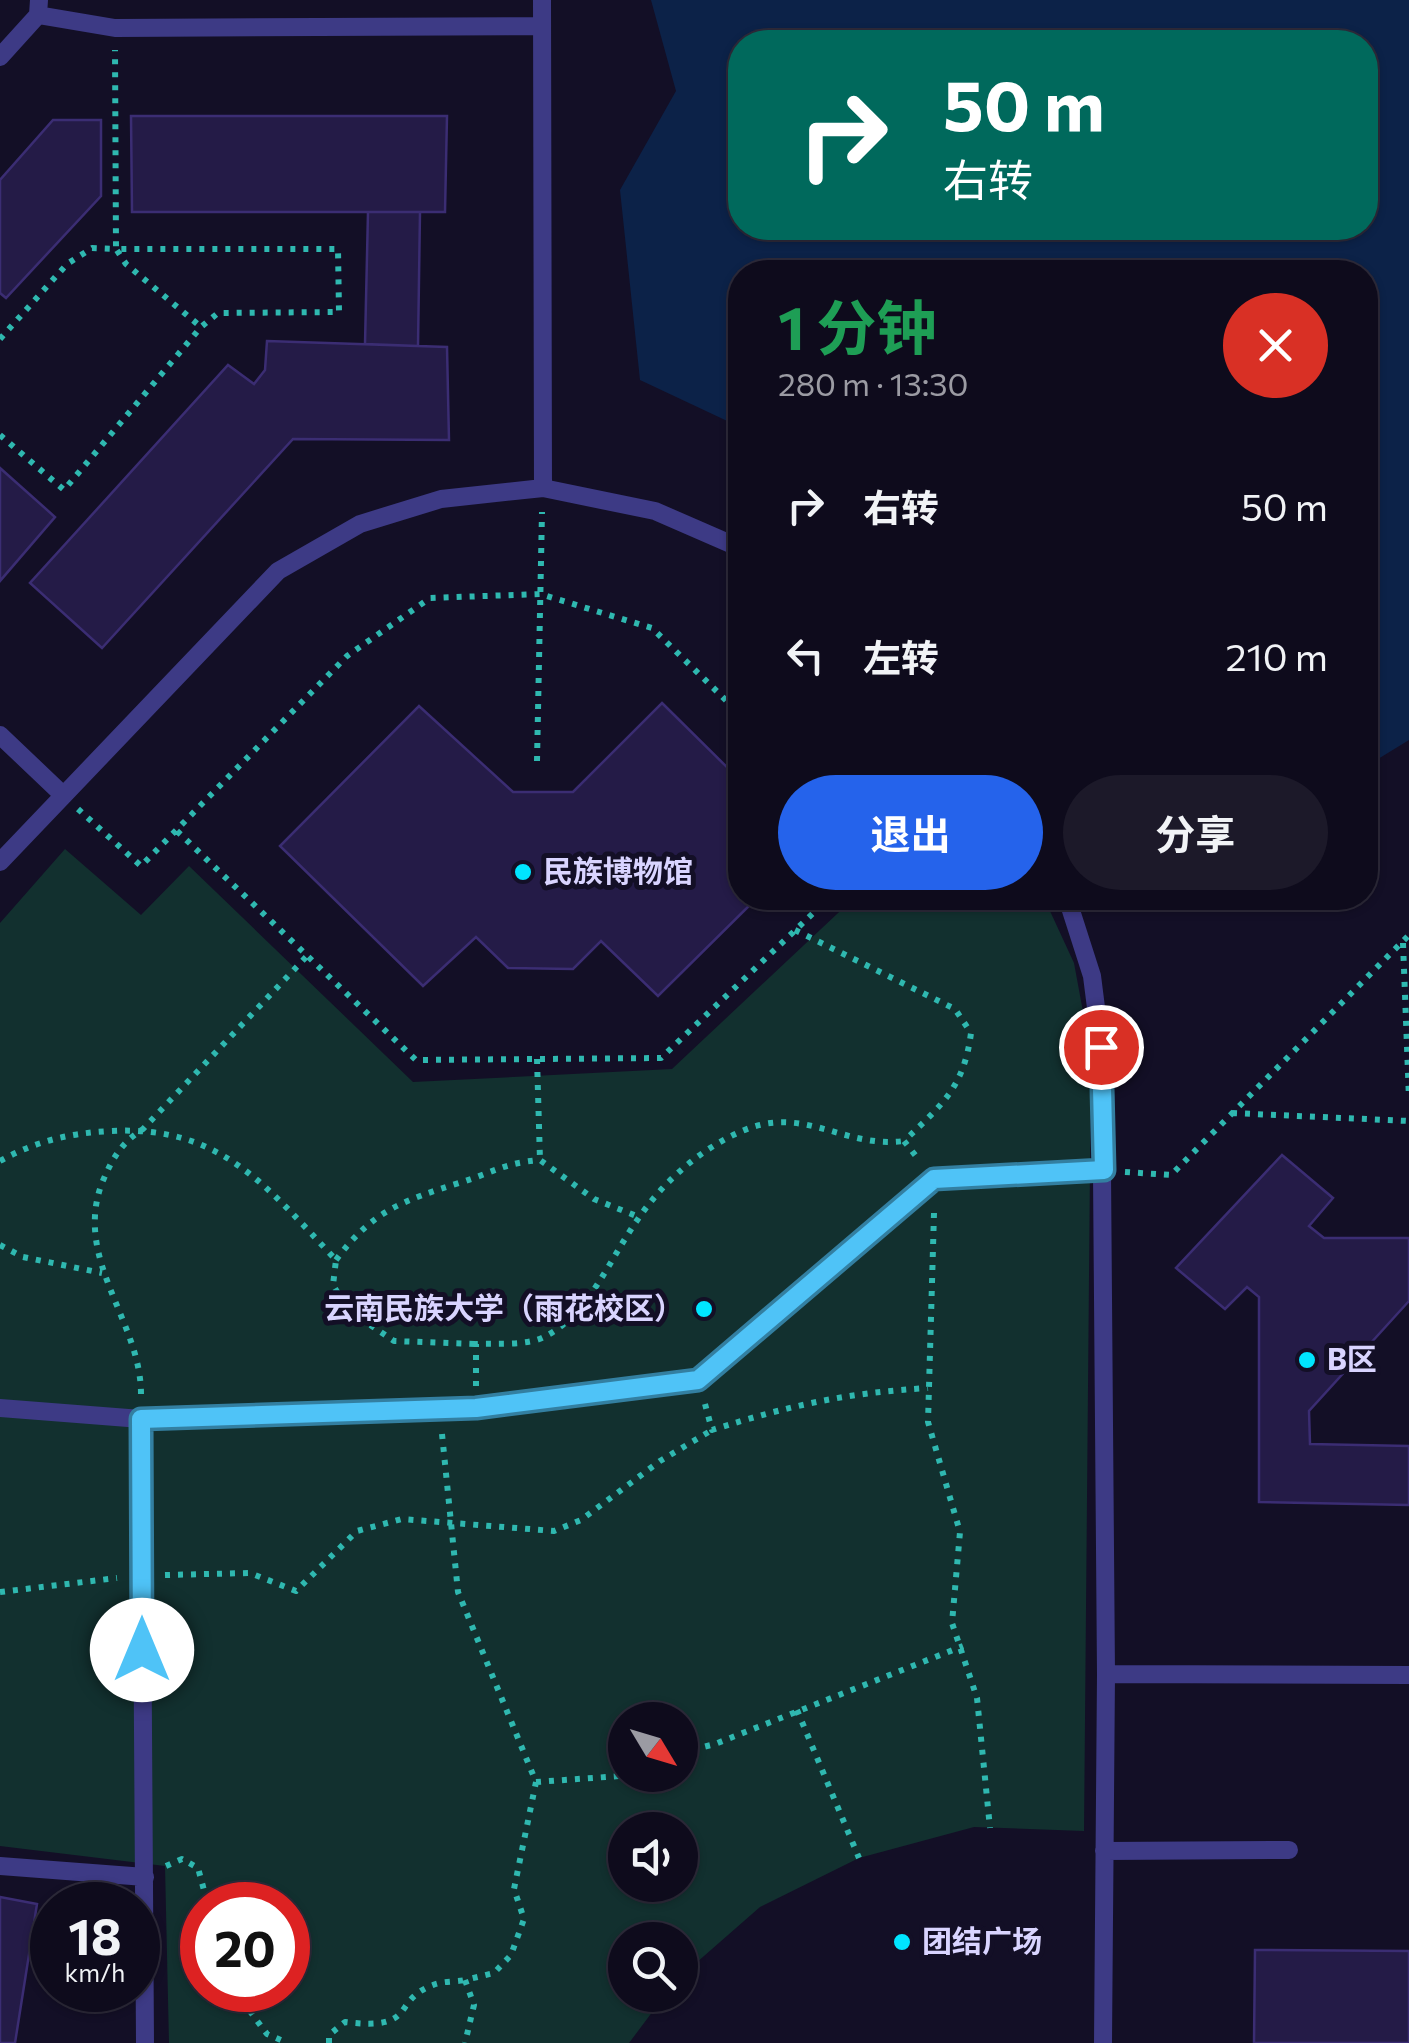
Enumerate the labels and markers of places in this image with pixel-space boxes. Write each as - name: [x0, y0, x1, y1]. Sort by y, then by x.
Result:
- place label: 民族博物馆: [543, 851, 693, 888]
- marker: 民族博物馆: [512, 861, 534, 883]
- pin: [1059, 1005, 1144, 1090]
- place label: 云南民族大学（雨花校区）: [324, 1288, 684, 1325]
- marker: 云南民族大学（雨花校区）: [693, 1298, 715, 1320]
- place label: B区: [1327, 1339, 1377, 1376]
- marker: B区: [1296, 1349, 1318, 1371]
- place label: 团结广场: [922, 1921, 1042, 1958]
- marker: 团结广场: [891, 1931, 913, 1953]

